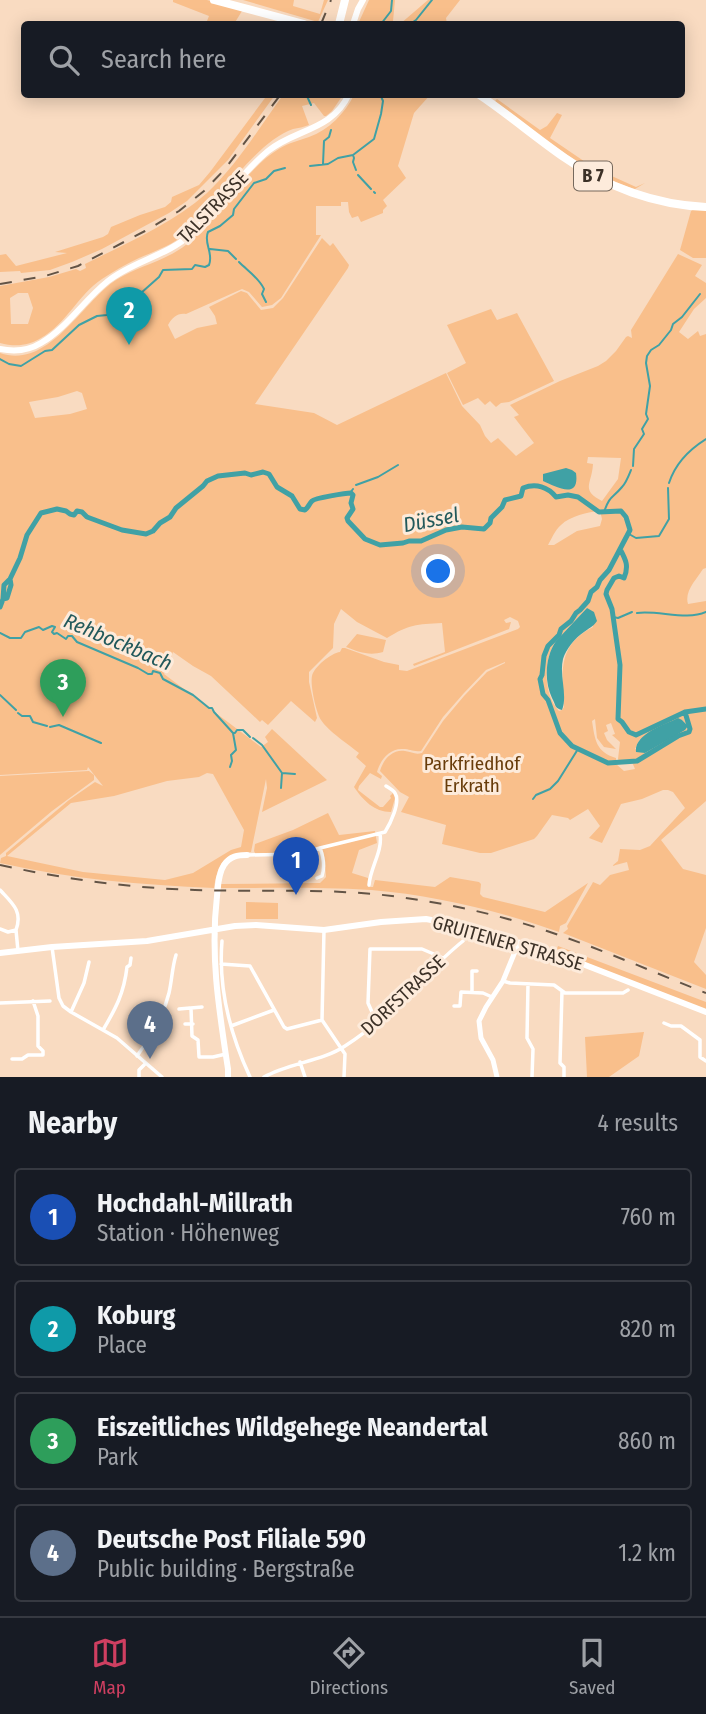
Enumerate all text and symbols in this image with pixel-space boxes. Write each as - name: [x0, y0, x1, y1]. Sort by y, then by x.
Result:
- search box: [21, 21, 685, 98]
- icon: search: [45, 41, 83, 79]
- text: Search here: [101, 44, 226, 75]
- road number: B 7: [574, 162, 612, 190]
- street label: TALSTRASSE: [173, 166, 253, 248]
- pin: 2: [106, 287, 152, 345]
- water label: Düssel: [401, 502, 461, 538]
- your location: [421, 554, 455, 588]
- water label: Rehbockbach: [60, 607, 176, 677]
- pin: 3: [40, 659, 86, 717]
- park label: Parkfriedhof Erkrath: [424, 752, 521, 797]
- pin: 1: [273, 837, 319, 895]
- street label: GRUITENER STRASSE: [430, 910, 586, 976]
- street label: DORFSTRASSE: [356, 950, 450, 1040]
- pin: 4: [127, 1001, 173, 1059]
- text: Nearby: [28, 1105, 117, 1141]
- text: 4 results: [597, 1109, 678, 1137]
- text: Hochdahl-Millrath: [97, 1188, 293, 1219]
- text: 1: [48, 1203, 58, 1231]
- text: 760 m: [621, 1203, 676, 1231]
- text: Station · Höhenweg: [97, 1219, 279, 1247]
- text: Koburg: [97, 1300, 175, 1331]
- text: 2: [48, 1315, 58, 1343]
- text: 820 m: [619, 1315, 676, 1343]
- text: Place: [97, 1331, 147, 1359]
- text: Eiszeitliches Wildgehege Neandertal: [97, 1412, 488, 1443]
- text: 3: [48, 1427, 58, 1455]
- text: 860 m: [618, 1427, 676, 1455]
- text: Park: [97, 1443, 138, 1471]
- text: Deutsche Post Filiale 590: [97, 1524, 366, 1555]
- text: 4: [47, 1539, 59, 1567]
- text: 1.2 km: [618, 1539, 676, 1567]
- text: Public building · Bergstraße: [97, 1555, 355, 1583]
- tab: Map: [91, 1634, 129, 1699]
- tab: Directions: [310, 1634, 388, 1699]
- tab: Saved: [569, 1634, 615, 1699]

